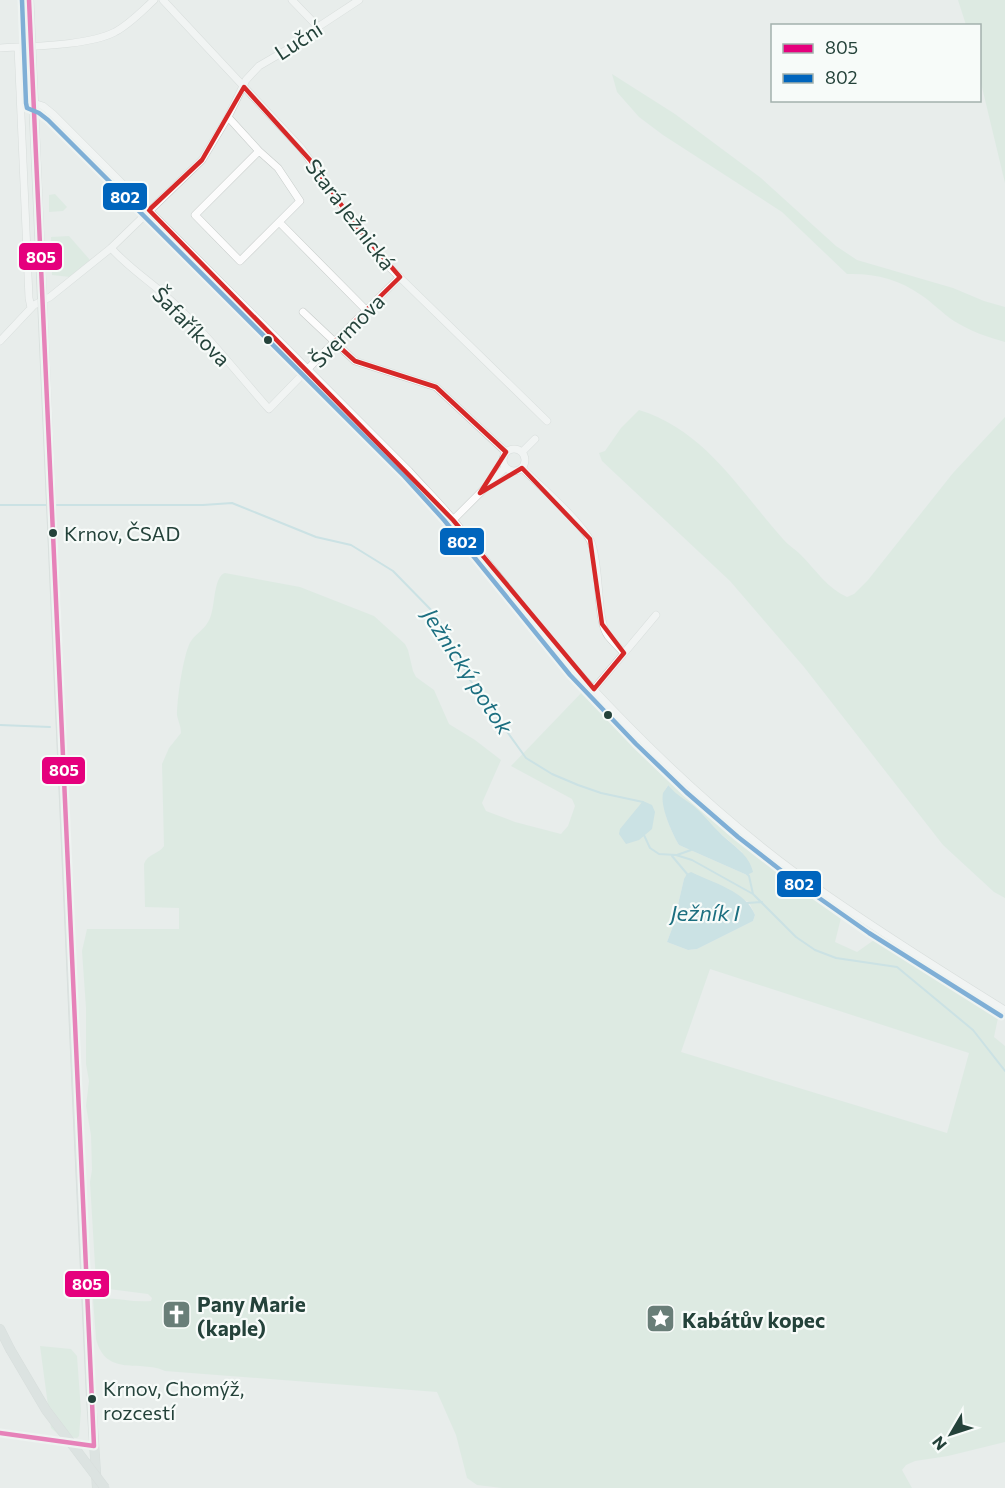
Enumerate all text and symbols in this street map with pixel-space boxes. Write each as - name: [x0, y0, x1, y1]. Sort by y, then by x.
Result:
- street label: Luční: [270, 15, 327, 65]
- legend: [771, 24, 981, 102]
- text: 805: [825, 36, 858, 58]
- text: 802: [825, 66, 858, 88]
- street label: Stará Ježnická: [301, 154, 401, 274]
- line badge: 802: [102, 182, 148, 211]
- text: 802: [110, 187, 140, 206]
- line badge: 805: [18, 242, 63, 271]
- text: 805: [26, 247, 56, 266]
- street label: Šafaříkova: [148, 281, 236, 371]
- street label: Švermova: [305, 288, 389, 372]
- unlabelled marker: [262, 334, 274, 346]
- place label: Krnov, ČSAD: [64, 521, 180, 545]
- marker: Krnov, ČSAD: [47, 527, 59, 539]
- line badge: 802: [439, 527, 485, 556]
- text: 802: [447, 532, 477, 551]
- water label: Ježnický potok: [416, 601, 519, 740]
- unlabelled marker: [602, 709, 614, 721]
- line badge: 805: [41, 756, 86, 785]
- text: 805: [49, 760, 79, 779]
- line badge: 802: [776, 870, 822, 898]
- text: 802: [784, 874, 814, 893]
- water label: Ježník I: [668, 899, 741, 926]
- line badge: 805: [64, 1270, 110, 1298]
- text: 805: [72, 1274, 102, 1293]
- place label: Pany Marie (kaple): [197, 1291, 306, 1340]
- church icon: Pany Marie (kaple): [160, 1299, 192, 1331]
- place icon: Kabátův kopec: [645, 1303, 677, 1335]
- place label: Kabátův kopec: [682, 1307, 825, 1332]
- place label: Krnov, Chomýž, rozcestí: [103, 1376, 244, 1424]
- marker: Krnov, Chomýž, rozcestí: [86, 1393, 98, 1405]
- north arrow: [921, 1404, 981, 1464]
- text: N: [928, 1433, 950, 1454]

